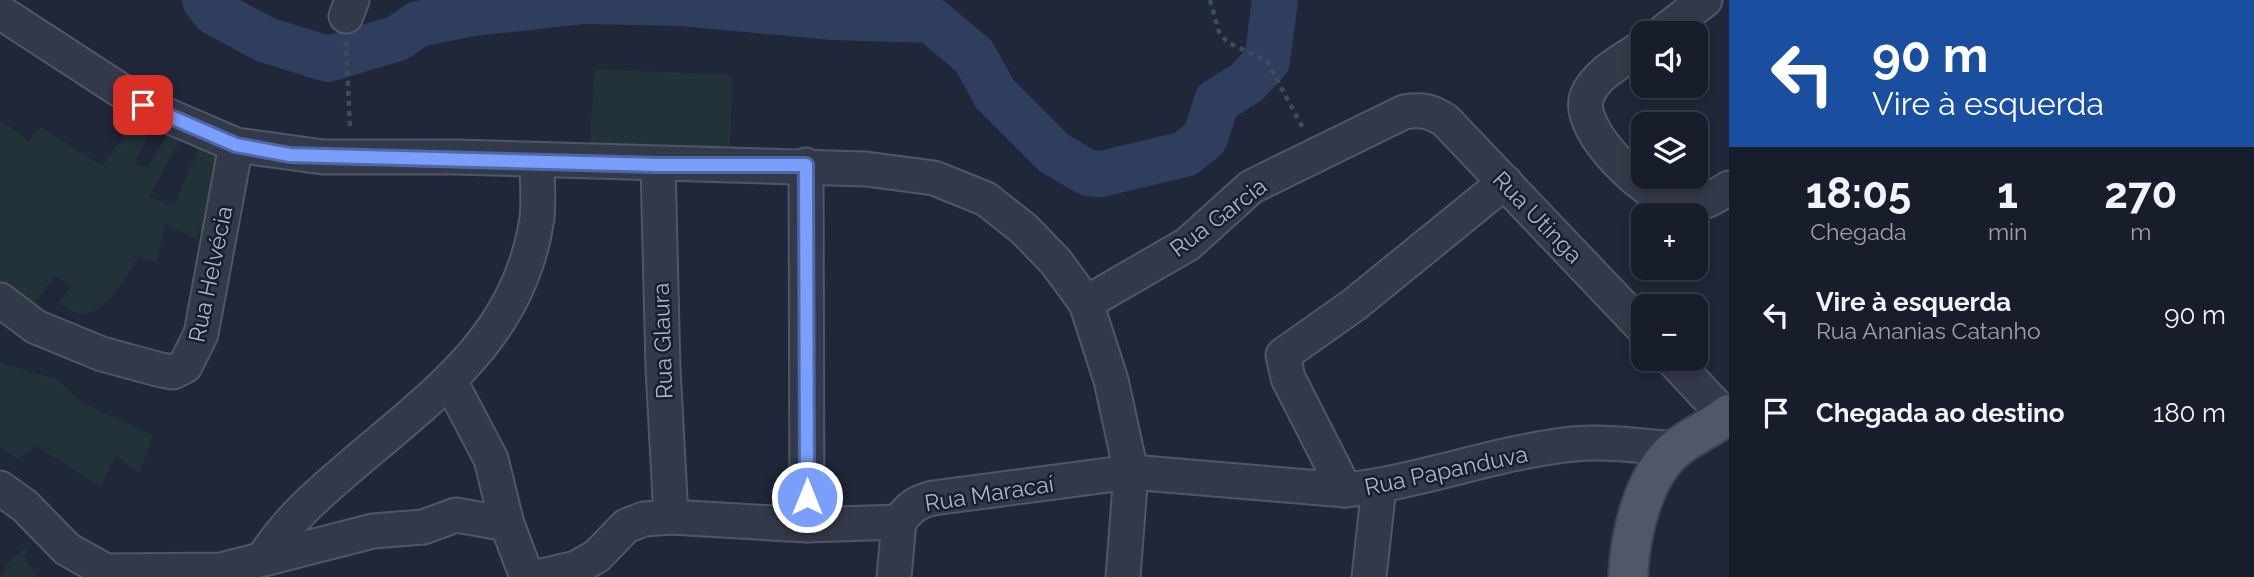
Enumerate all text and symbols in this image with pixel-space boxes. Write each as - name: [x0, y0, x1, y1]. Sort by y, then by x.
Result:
- map controls: [1631, 21, 1708, 371]
- button: sound: [1631, 21, 1708, 98]
- text: 90 m: [1872, 26, 1988, 83]
- icon: left: [1757, 28, 1848, 119]
- pin: [113, 75, 173, 135]
- text: Vire à esquerda: [1872, 85, 2104, 122]
- icon: arrive: [124, 86, 162, 124]
- button: layers: [1631, 112, 1708, 189]
- street label: Rua Utinga: [1488, 166, 1588, 268]
- text: 18:05: [1806, 169, 1911, 218]
- text: 1: [1997, 169, 2018, 218]
- text: 270: [2104, 169, 2177, 218]
- street label: Rua Garcia: [1164, 172, 1272, 262]
- street label: Rua Helvécia: [182, 203, 238, 345]
- button: +: [1631, 203, 1708, 280]
- text: Chegada: [1810, 218, 1907, 245]
- text: min: [1988, 218, 2028, 245]
- text: m: [2130, 218, 2151, 245]
- street label: Rua Glaura: [646, 282, 678, 400]
- text: Vire à esquerda: [1816, 287, 2011, 317]
- button: −: [1631, 294, 1708, 371]
- icon: left: [1757, 296, 1795, 334]
- text: 90 m: [2164, 300, 2226, 330]
- text: Rua Ananias Catanho: [1816, 317, 2041, 344]
- icon: arrive: [1757, 394, 1795, 432]
- text: Chegada ao destino: [1816, 398, 2065, 428]
- text: 180 m: [2153, 398, 2226, 428]
- street label: Rua Papanduva: [1362, 440, 1530, 500]
- position arrow: [770, 460, 844, 534]
- street label: Rua Maracaí: [923, 469, 1056, 517]

